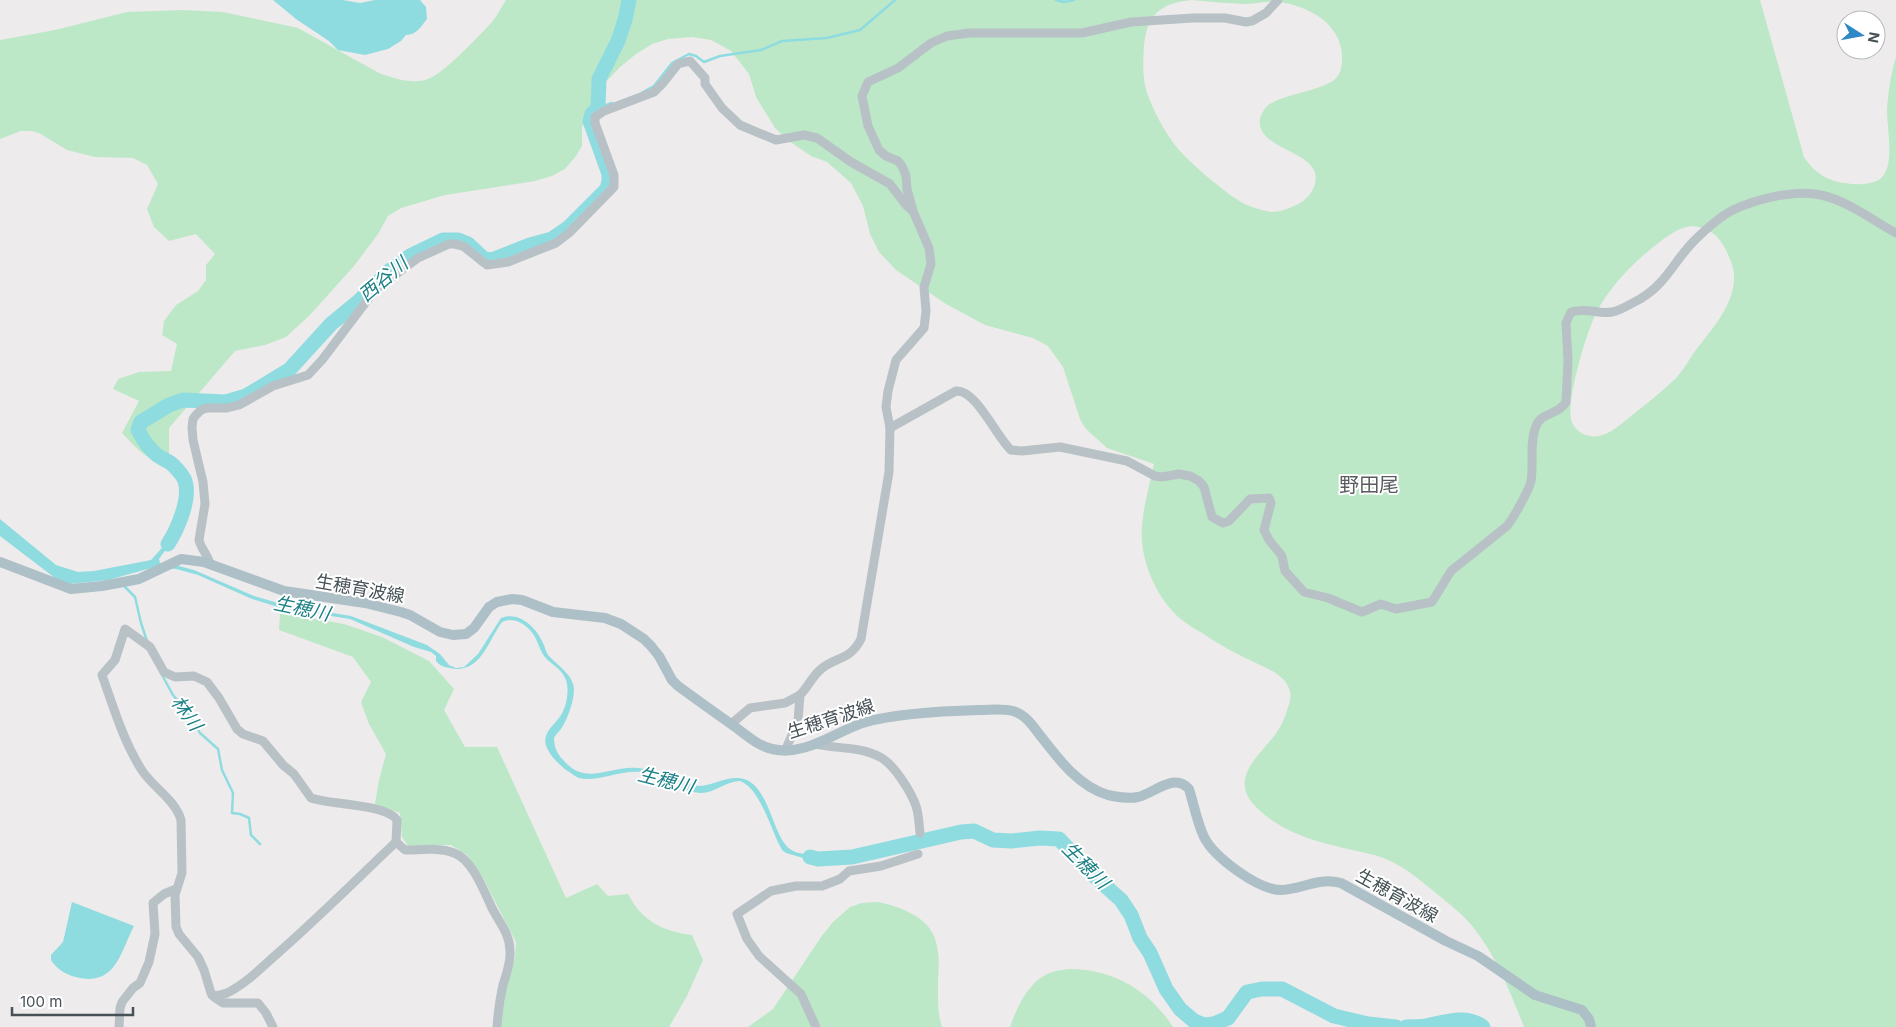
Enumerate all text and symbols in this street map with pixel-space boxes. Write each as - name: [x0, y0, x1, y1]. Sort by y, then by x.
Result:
- north arrow: [1836, 10, 1886, 60]
- text: N: [1865, 31, 1884, 44]
- water label: 西谷川: [354, 251, 414, 307]
- district label: 野田尾: [1339, 473, 1399, 497]
- street label: 生穂育波線: [314, 570, 406, 607]
- water label: 生穂川: [272, 591, 334, 626]
- water label: 林川: [166, 691, 208, 737]
- street label: 生穂育波線: [785, 695, 877, 742]
- water label: 生穂川: [635, 762, 698, 799]
- water label: 生穂川: [1057, 837, 1115, 895]
- street label: 生穂育波線: [1353, 865, 1442, 927]
- scale bar: [12, 984, 134, 1016]
- text: 100 m: [20, 992, 62, 1011]

